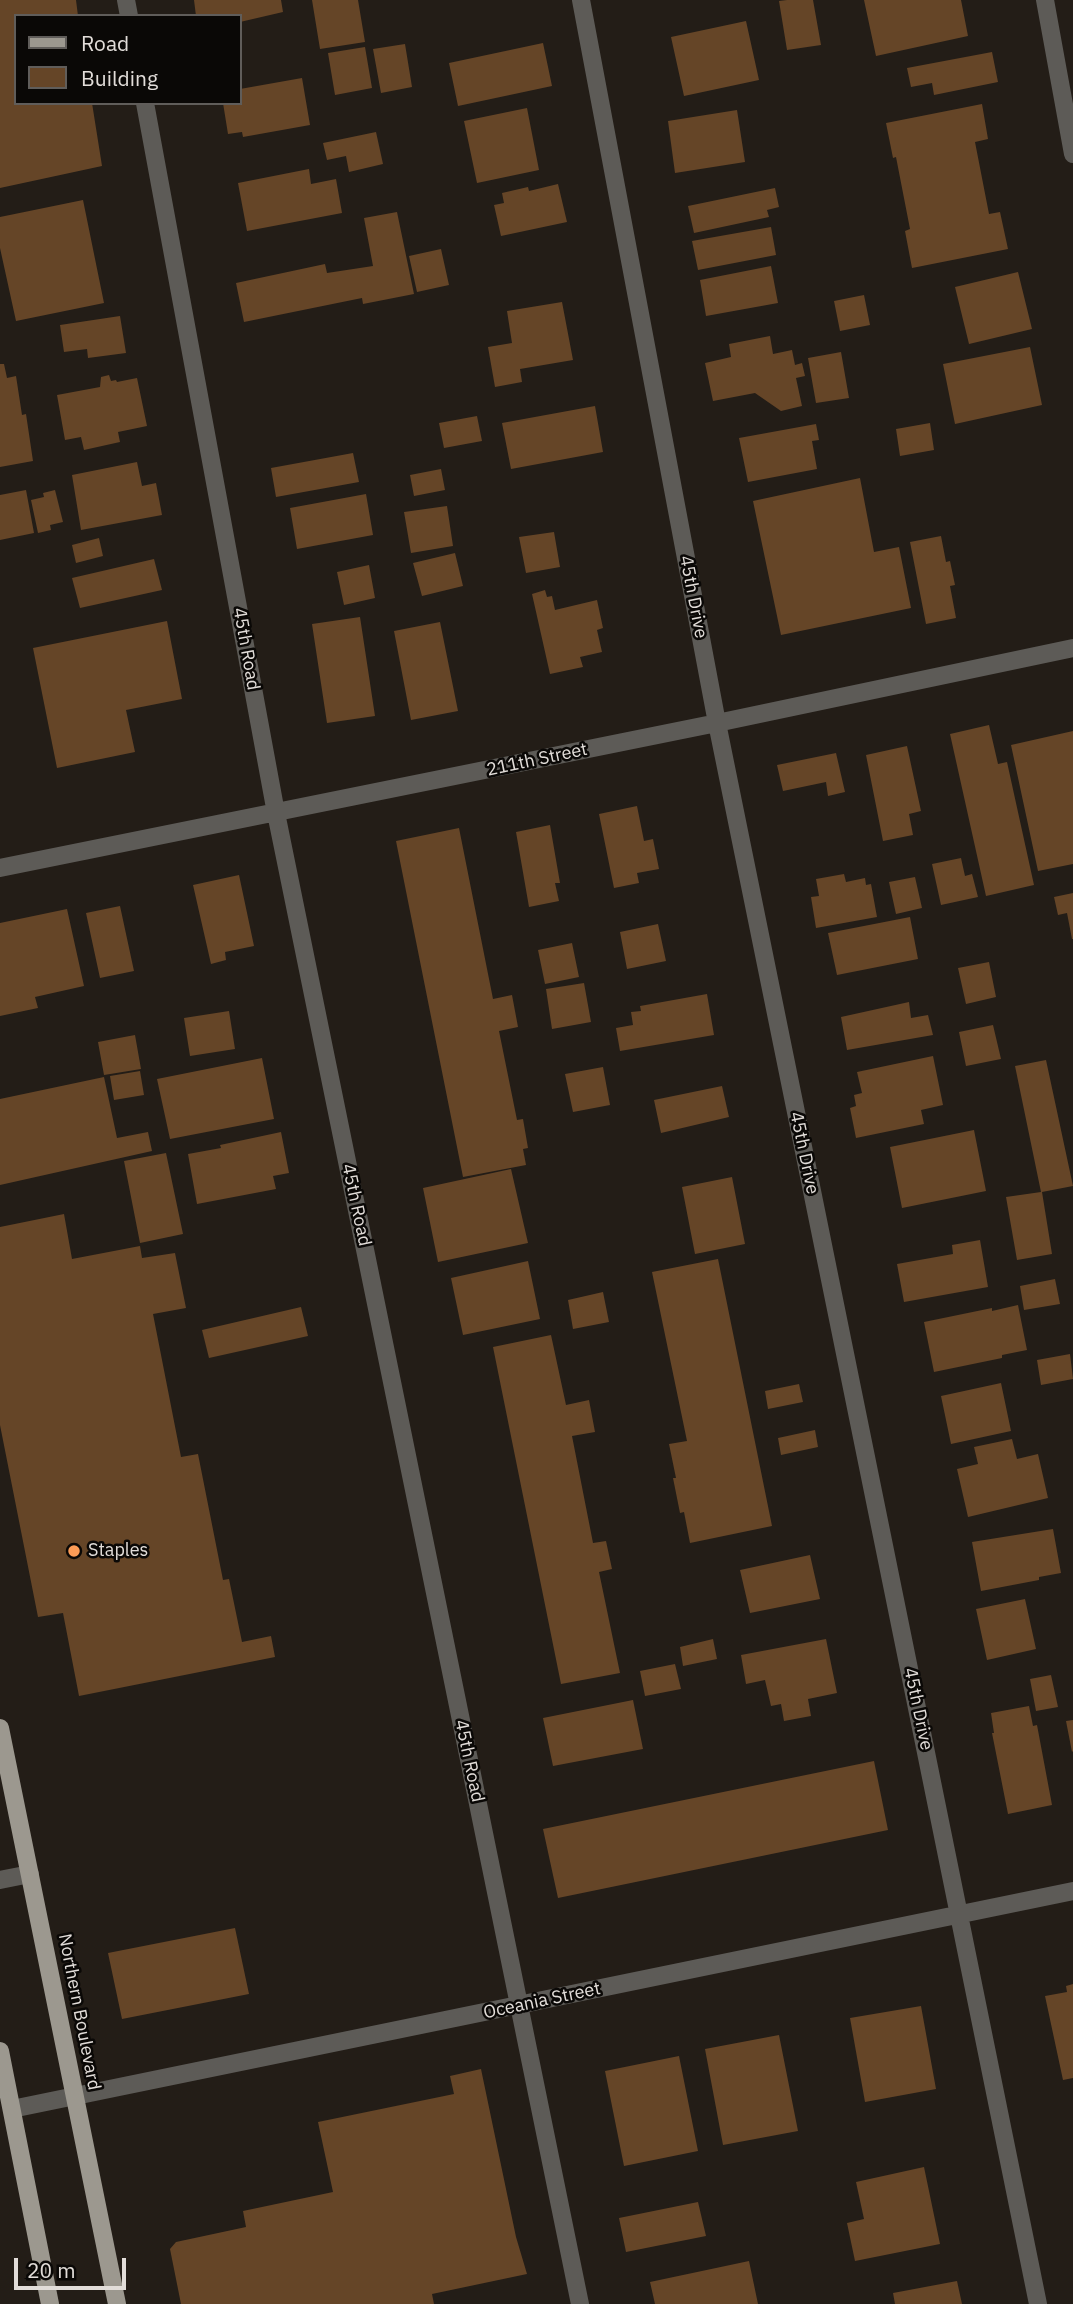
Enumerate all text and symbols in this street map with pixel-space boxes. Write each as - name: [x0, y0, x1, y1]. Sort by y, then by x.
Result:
- legend: [14, 14, 242, 105]
- text: Road: [81, 29, 129, 57]
- text: Building: [81, 64, 158, 92]
- street label: 45th Drive: [674, 554, 712, 640]
- street label: 45th Road: [228, 606, 264, 692]
- street label: 211th Street: [485, 739, 589, 781]
- street label: 45th Drive: [785, 1110, 823, 1196]
- street label: 45th Road: [337, 1162, 375, 1248]
- place label: Staples: [88, 1540, 148, 1562]
- marker: Staples: [66, 1543, 82, 1559]
- street label: 45th Drive: [899, 1666, 937, 1752]
- street label: 45th Road: [450, 1718, 488, 1804]
- street label: Northern Boulevard: [53, 1932, 105, 2092]
- street label: Oceania Street: [481, 1978, 603, 2024]
- scale bar: [18, 2244, 130, 2288]
- text: 20 m: [27, 2256, 76, 2284]

